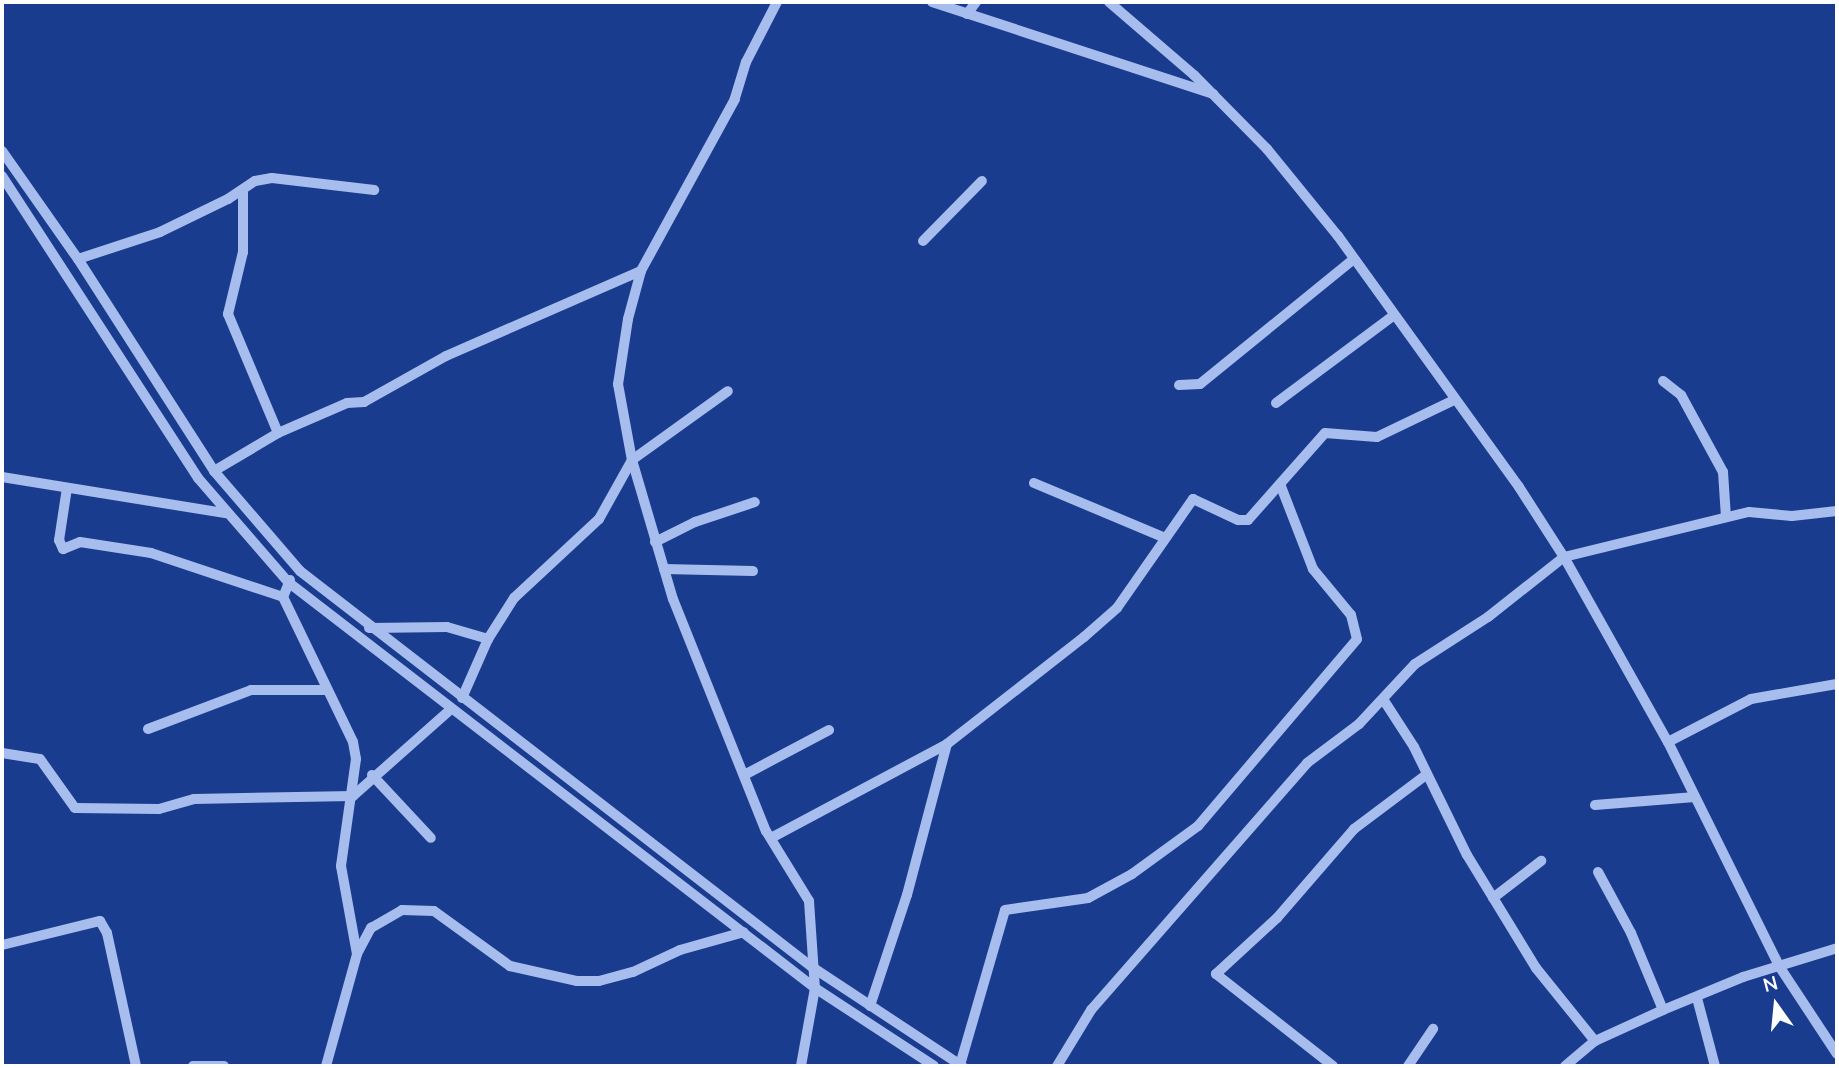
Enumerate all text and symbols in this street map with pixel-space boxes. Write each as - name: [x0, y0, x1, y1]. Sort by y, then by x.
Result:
- north arrow: [1741, 970, 1811, 1040]
- text: N: [1760, 970, 1781, 999]

